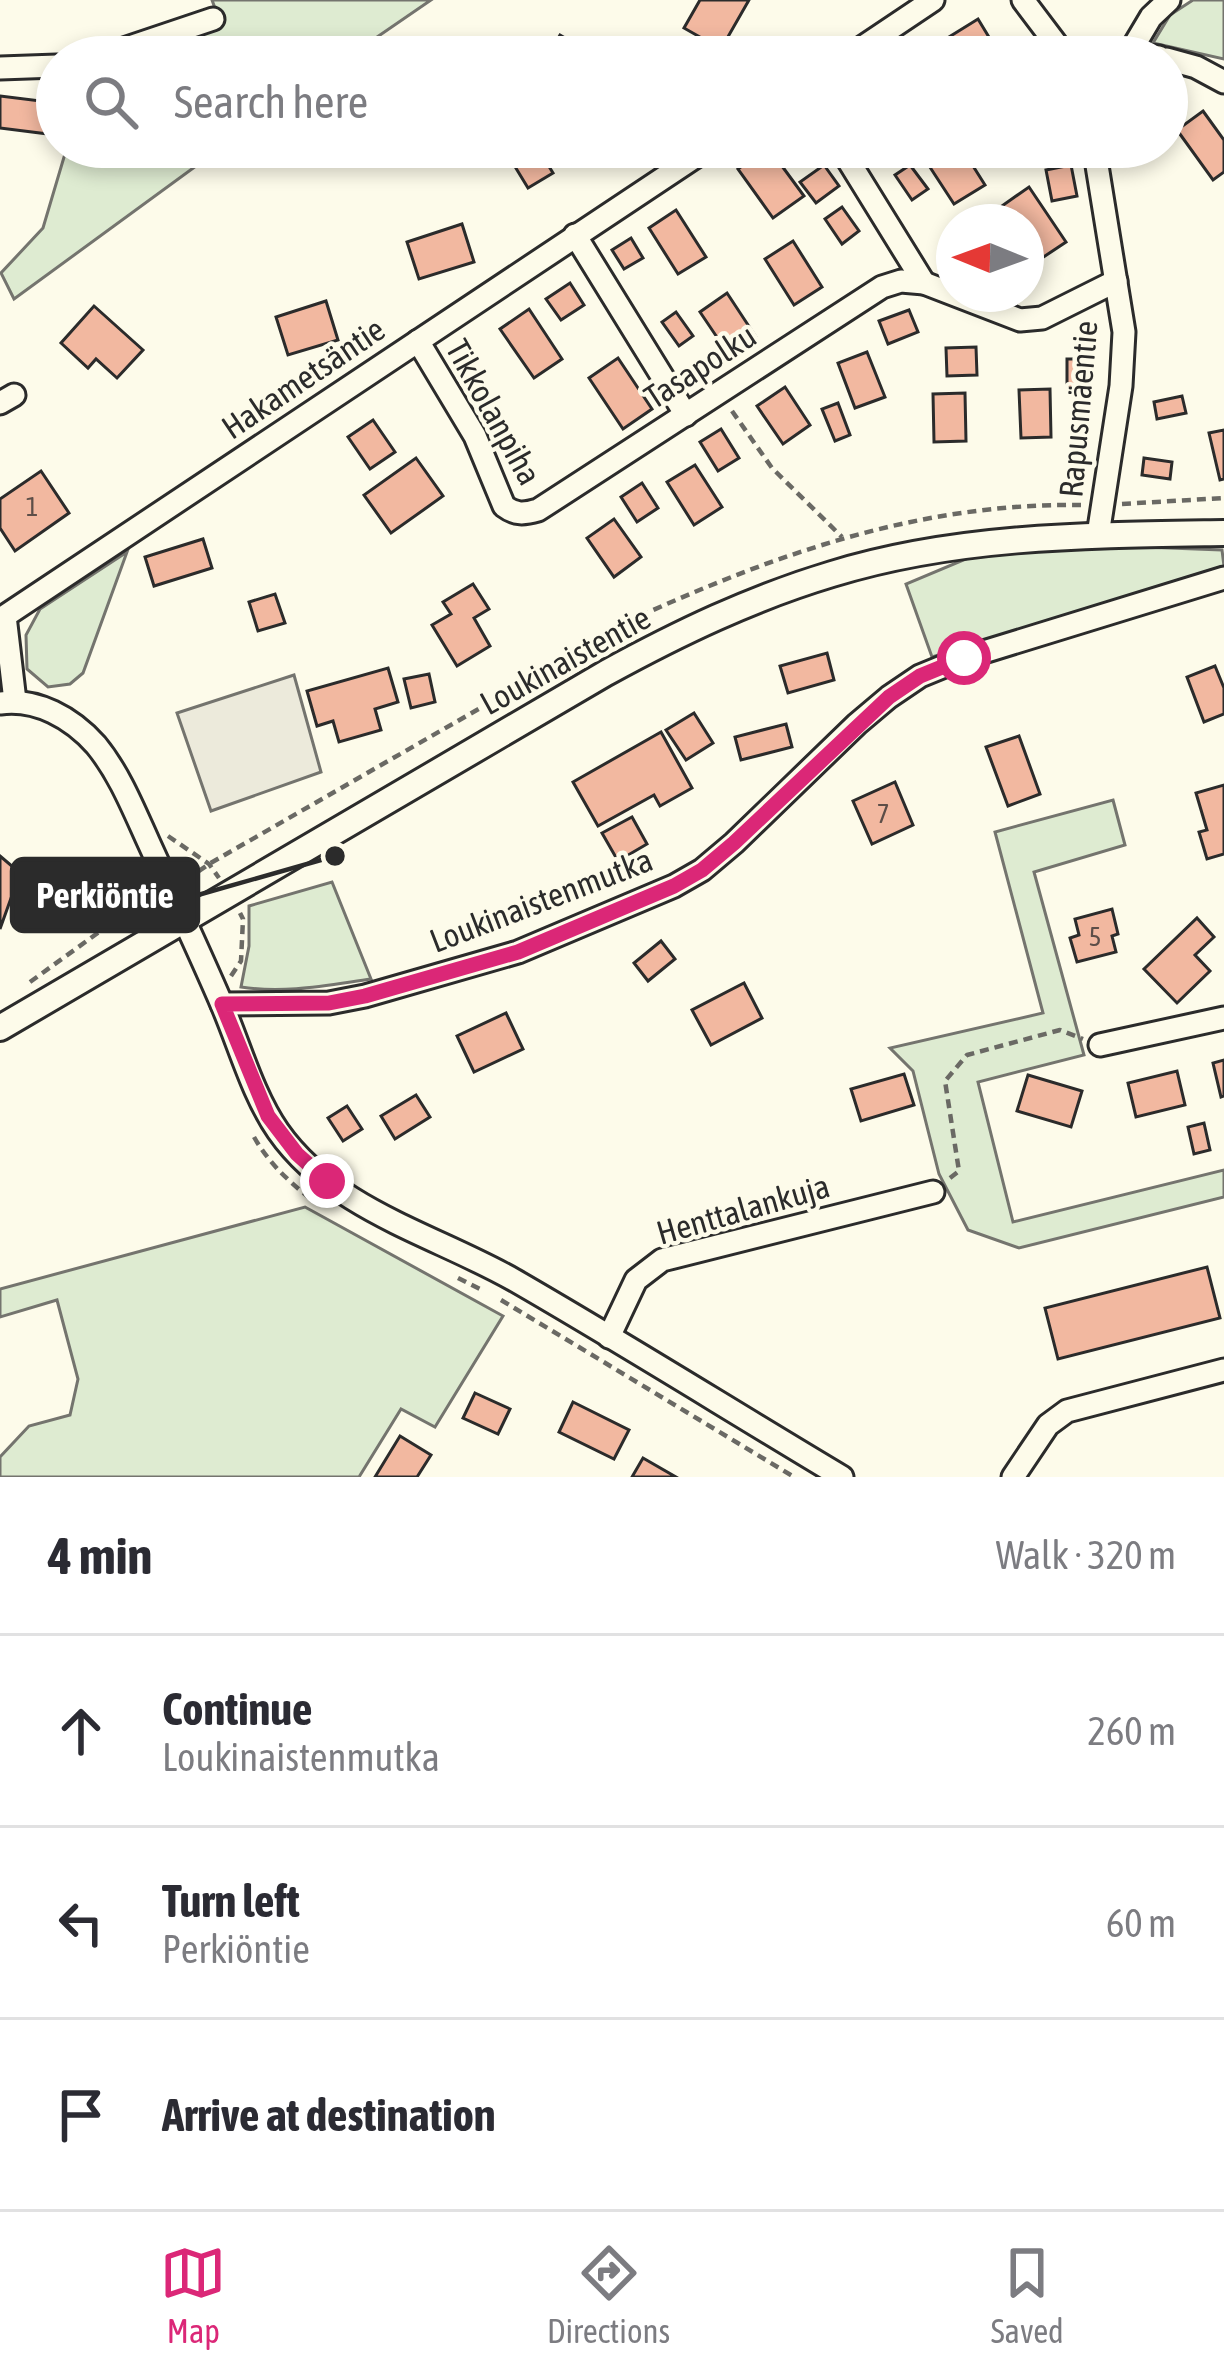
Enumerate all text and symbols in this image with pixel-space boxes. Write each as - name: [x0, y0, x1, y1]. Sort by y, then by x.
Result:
- search box: [36, 36, 1188, 168]
- icon: search: [78, 69, 144, 135]
- text: Search here: [174, 76, 368, 128]
- north arrow: [936, 204, 1044, 312]
- street label: Hakametsäntie: [215, 310, 391, 446]
- street label: Tasapolku: [637, 316, 763, 416]
- street label: Rapusmäentie: [1051, 319, 1105, 499]
- street label: Tikkolanpiha: [439, 333, 549, 491]
- house number: 1: [26, 491, 38, 522]
- street label: Loukinaistentie: [473, 598, 657, 722]
- route start: [937, 631, 991, 685]
- house number: 7: [877, 798, 889, 829]
- street label: Loukinaistenmutka: [424, 840, 658, 960]
- callout: Perkiöntie: [12, 859, 198, 931]
- text: Perkiöntie: [36, 874, 174, 916]
- house number: 5: [1089, 921, 1101, 952]
- route end: [300, 1154, 354, 1208]
- street label: Henttalankuja: [652, 1166, 834, 1252]
- text: 4 min: [48, 1526, 152, 1585]
- text: Walk · 320 m: [996, 1533, 1176, 1577]
- text: Continue: [162, 1683, 313, 1735]
- icon: ahead: [48, 1698, 114, 1764]
- text: 260 m: [1088, 1709, 1176, 1753]
- text: Loukinaistenmutka: [162, 1735, 440, 1779]
- text: Turn left: [162, 1875, 300, 1927]
- icon: left: [48, 1890, 114, 1956]
- text: 60 m: [1106, 1901, 1176, 1945]
- text: Perkiöntie: [162, 1927, 310, 1971]
- icon: arrive: [48, 2082, 114, 2148]
- text: Arrive at destination: [162, 2089, 496, 2141]
- tab: Map: [160, 2240, 226, 2350]
- tab: Directions: [547, 2240, 670, 2350]
- tab: Saved: [991, 2240, 1064, 2350]

